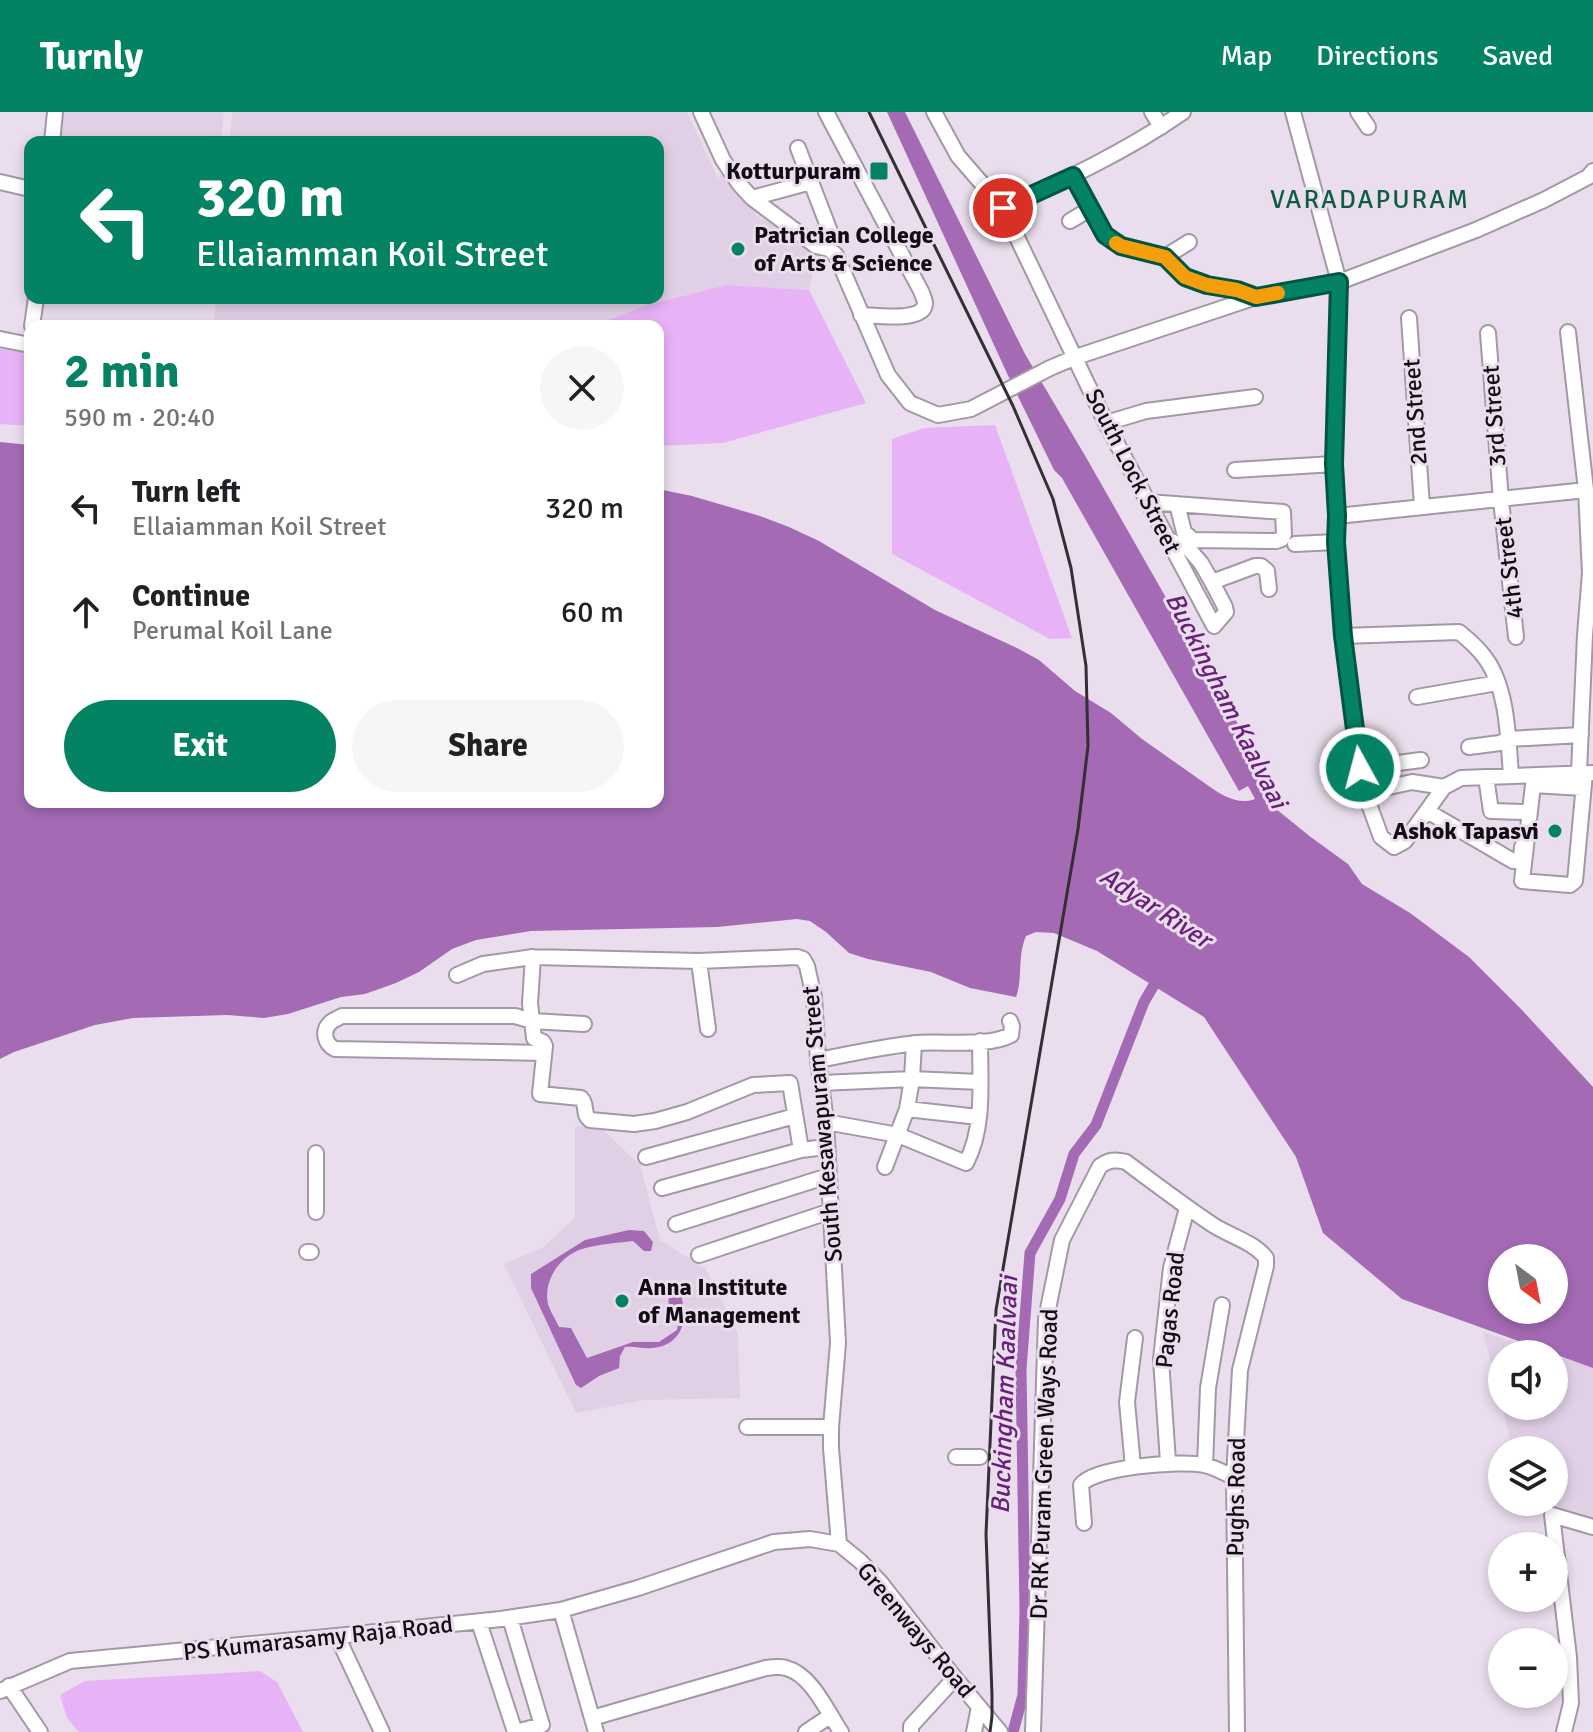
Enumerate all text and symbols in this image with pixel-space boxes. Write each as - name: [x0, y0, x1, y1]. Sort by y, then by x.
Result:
- text: Turnly: [40, 33, 143, 80]
- text: Map: [1220, 39, 1272, 73]
- text: Directions: [1316, 39, 1438, 73]
- text: Saved: [1482, 39, 1553, 73]
- place label: Kotturpuram: [726, 156, 861, 186]
- marker: Kotturpuram: [868, 160, 890, 182]
- text: 320 m: [196, 163, 344, 232]
- icon: left: [64, 168, 168, 272]
- pin: [969, 174, 1037, 242]
- district label: VARADAPURAM: [1270, 184, 1470, 216]
- icon: arrive: [981, 186, 1025, 230]
- place label: Patrician College of Arts & Science: [754, 220, 934, 278]
- text: Ellaiamman Koil Street: [196, 232, 548, 277]
- marker: Patrician College of Arts & Science: [729, 240, 747, 258]
- text: 2 min: [64, 342, 180, 401]
- button: close: [540, 346, 624, 430]
- street label: 2nd Street: [1396, 358, 1434, 466]
- street label: 3rd Street: [1475, 364, 1513, 468]
- street label: South Lock Street: [1078, 383, 1188, 559]
- text: 590 m · 20:40: [64, 402, 215, 434]
- text: Turn left: [132, 474, 241, 511]
- icon: left: [64, 486, 108, 530]
- text: 320 m: [545, 490, 624, 527]
- text: Ellaiamman Koil Street: [132, 511, 386, 543]
- street label: 4th Street: [1488, 515, 1530, 621]
- text: Continue: [132, 578, 250, 615]
- water label: Buckingham Kaalvaai: [1158, 587, 1296, 816]
- icon: ahead: [64, 590, 108, 634]
- text: 60 m: [561, 594, 624, 631]
- text: Perumal Koil Lane: [132, 615, 333, 647]
- button: Exit: [64, 700, 336, 792]
- button: Share: [352, 700, 624, 792]
- position arrow: [1318, 726, 1402, 810]
- place label: Ashok Tapasvi: [1393, 816, 1539, 846]
- marker: Ashok Tapasvi: [1546, 822, 1564, 840]
- water label: Adyar River: [1094, 860, 1220, 958]
- street label: South Kesawapuram Street: [795, 985, 849, 1263]
- north arrow: [1488, 1244, 1568, 1324]
- map controls: [1488, 1244, 1568, 1708]
- street label: Pagas Road: [1149, 1250, 1191, 1370]
- place label: Anna Institute of Management: [638, 1272, 800, 1330]
- water label: Buckingham Kaalvaai: [985, 1272, 1025, 1515]
- marker: Anna Institute of Management: [613, 1292, 631, 1310]
- street label: Dr RK Puram Green Ways Road: [1024, 1308, 1064, 1620]
- button: sound: [1488, 1340, 1568, 1420]
- button: layers: [1488, 1436, 1568, 1516]
- street label: Pughs Road: [1220, 1437, 1252, 1557]
- button: +: [1488, 1532, 1568, 1612]
- street label: Greenways Road: [851, 1556, 981, 1704]
- street label: PS Kumarasamy Raja Road: [182, 1609, 454, 1667]
- button: −: [1488, 1628, 1568, 1708]

